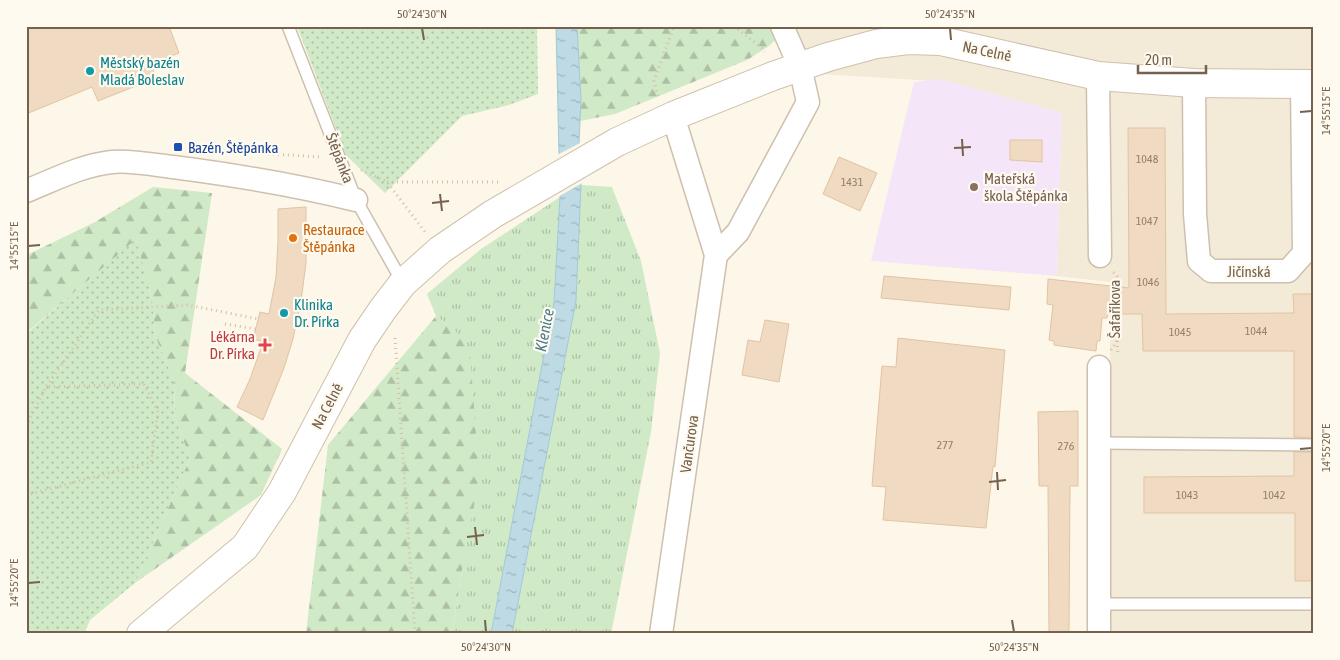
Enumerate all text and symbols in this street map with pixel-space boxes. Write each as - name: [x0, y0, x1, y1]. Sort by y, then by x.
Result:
- text: 50°24'30"N: [397, 7, 447, 21]
- text: 50°24'35"N: [925, 7, 975, 21]
- street label: Na Celně: [961, 38, 1013, 64]
- scale bar: [1138, 42, 1205, 74]
- text: 20 m: [1145, 51, 1172, 68]
- place label: Městský bazén Mladá Boleslav: [100, 54, 184, 88]
- marker: Městský bazén Mladá Boleslav: [84, 65, 96, 77]
- text: 14°55'15"E: [1319, 87, 1333, 135]
- street label: Štěpánka: [323, 131, 357, 185]
- place label: Bazén, Štěpánka: [188, 139, 278, 156]
- marker: Bazén, Štěpánka: [172, 141, 184, 153]
- house number: 1048: [1136, 152, 1159, 166]
- place label: Mateřská škola Štěpánka: [984, 170, 1068, 204]
- house number: 1431: [841, 175, 864, 189]
- marker: Mateřská škola Štěpánka: [968, 181, 980, 193]
- house number: 1047: [1136, 214, 1159, 228]
- place label: Restaurace Štěpánka: [303, 221, 365, 255]
- text: 14°55'15"E: [7, 222, 21, 270]
- marker: Restaurace Štěpánka: [287, 232, 299, 244]
- street label: Jičínská: [1227, 263, 1271, 280]
- house number: 1046: [1137, 275, 1160, 289]
- street label: Šafaříkova: [1106, 280, 1123, 338]
- place label: Klinika Dr. Pírka: [294, 296, 339, 330]
- marker: Klinika Dr. Pírka: [278, 307, 290, 319]
- water label: Klenice: [531, 307, 557, 353]
- house number: 1044: [1245, 324, 1268, 338]
- house number: 1045: [1169, 325, 1191, 339]
- place label: Lékárna Dr. Pírka: [210, 328, 255, 362]
- marker: Lékárna Dr. Pírka: [259, 339, 271, 351]
- street label: Na Celně: [308, 380, 346, 432]
- street label: Vančurova: [677, 414, 701, 474]
- text: 14°55'20"E: [1319, 424, 1333, 472]
- house number: 277: [937, 438, 954, 452]
- house number: 276: [1058, 439, 1075, 453]
- house number: 1043: [1176, 488, 1198, 502]
- house number: 1042: [1263, 488, 1285, 502]
- text: 14°55'20"E: [7, 559, 21, 607]
- text: 50°24'30"N: [461, 640, 511, 654]
- text: 50°24'35"N: [989, 640, 1039, 654]

